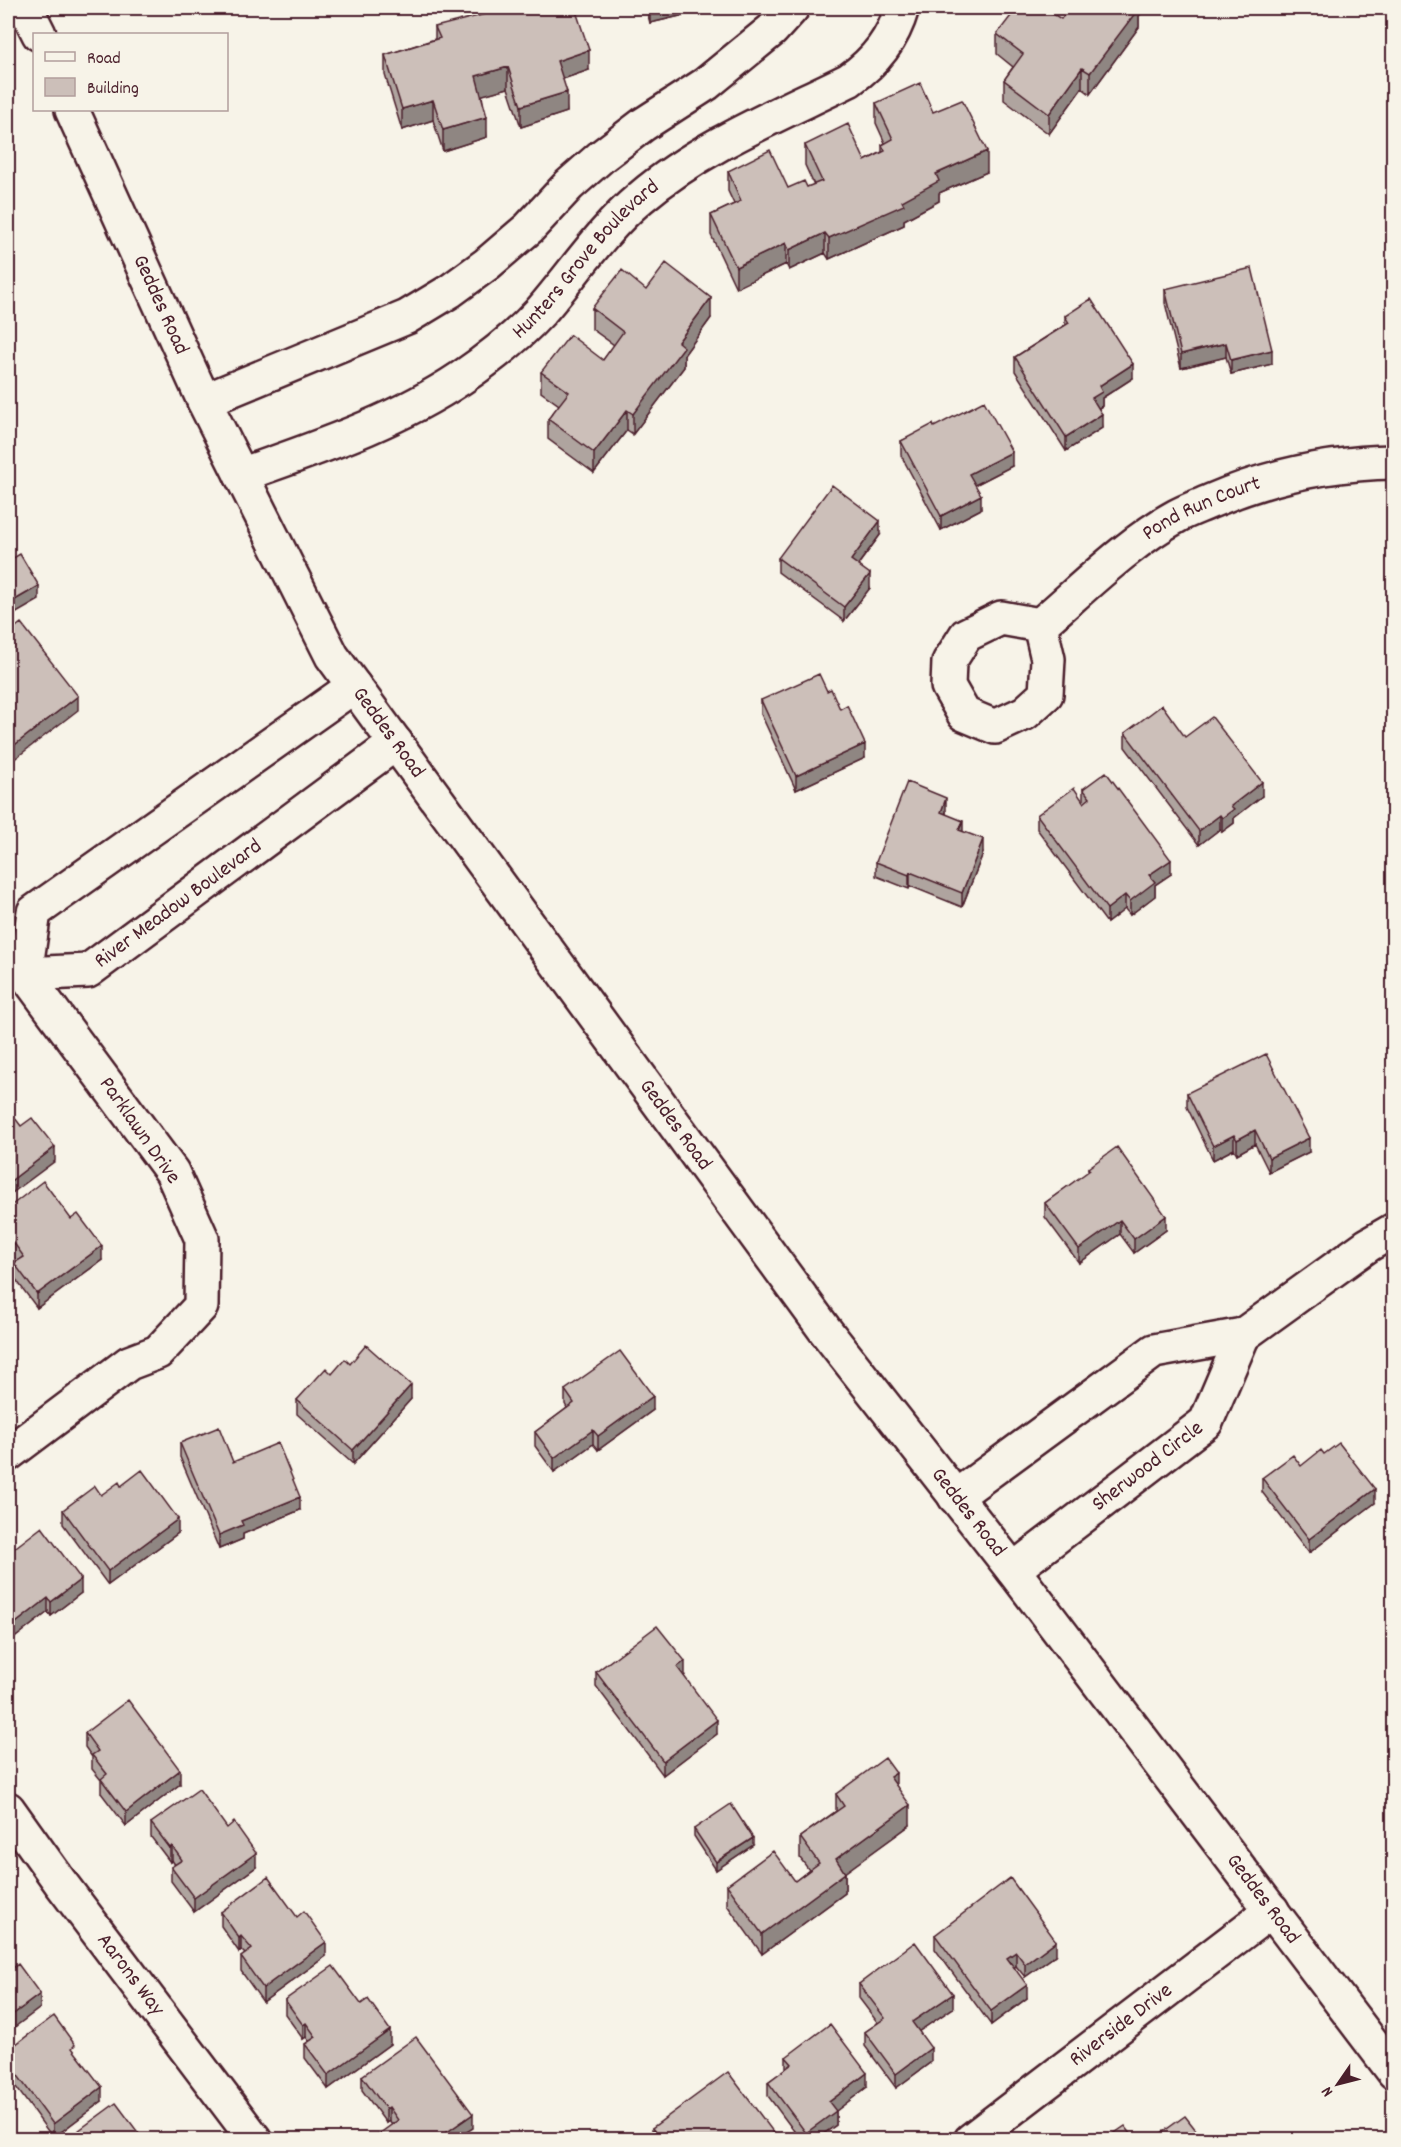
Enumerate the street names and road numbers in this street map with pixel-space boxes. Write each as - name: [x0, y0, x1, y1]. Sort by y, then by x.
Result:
- street label: Hunters Grove Boulevard: [505, 172, 666, 347]
- street label: Geddes Road: [124, 250, 197, 360]
- street label: Pond Run Court: [1136, 468, 1264, 549]
- street label: Geddes Road: [344, 681, 432, 785]
- street label: River Meadow Boulevard: [88, 832, 269, 977]
- street label: Parklawn Drive: [91, 1071, 187, 1191]
- street label: Geddes Road: [631, 1073, 719, 1177]
- street label: Sherwood Circle: [1085, 1414, 1210, 1520]
- street label: Geddes Road: [923, 1461, 1013, 1564]
- street label: Geddes Road: [1218, 1847, 1307, 1951]
- street label: Aarons Way: [89, 1927, 172, 2024]
- street label: Riverside Drive: [1063, 1976, 1179, 2075]

